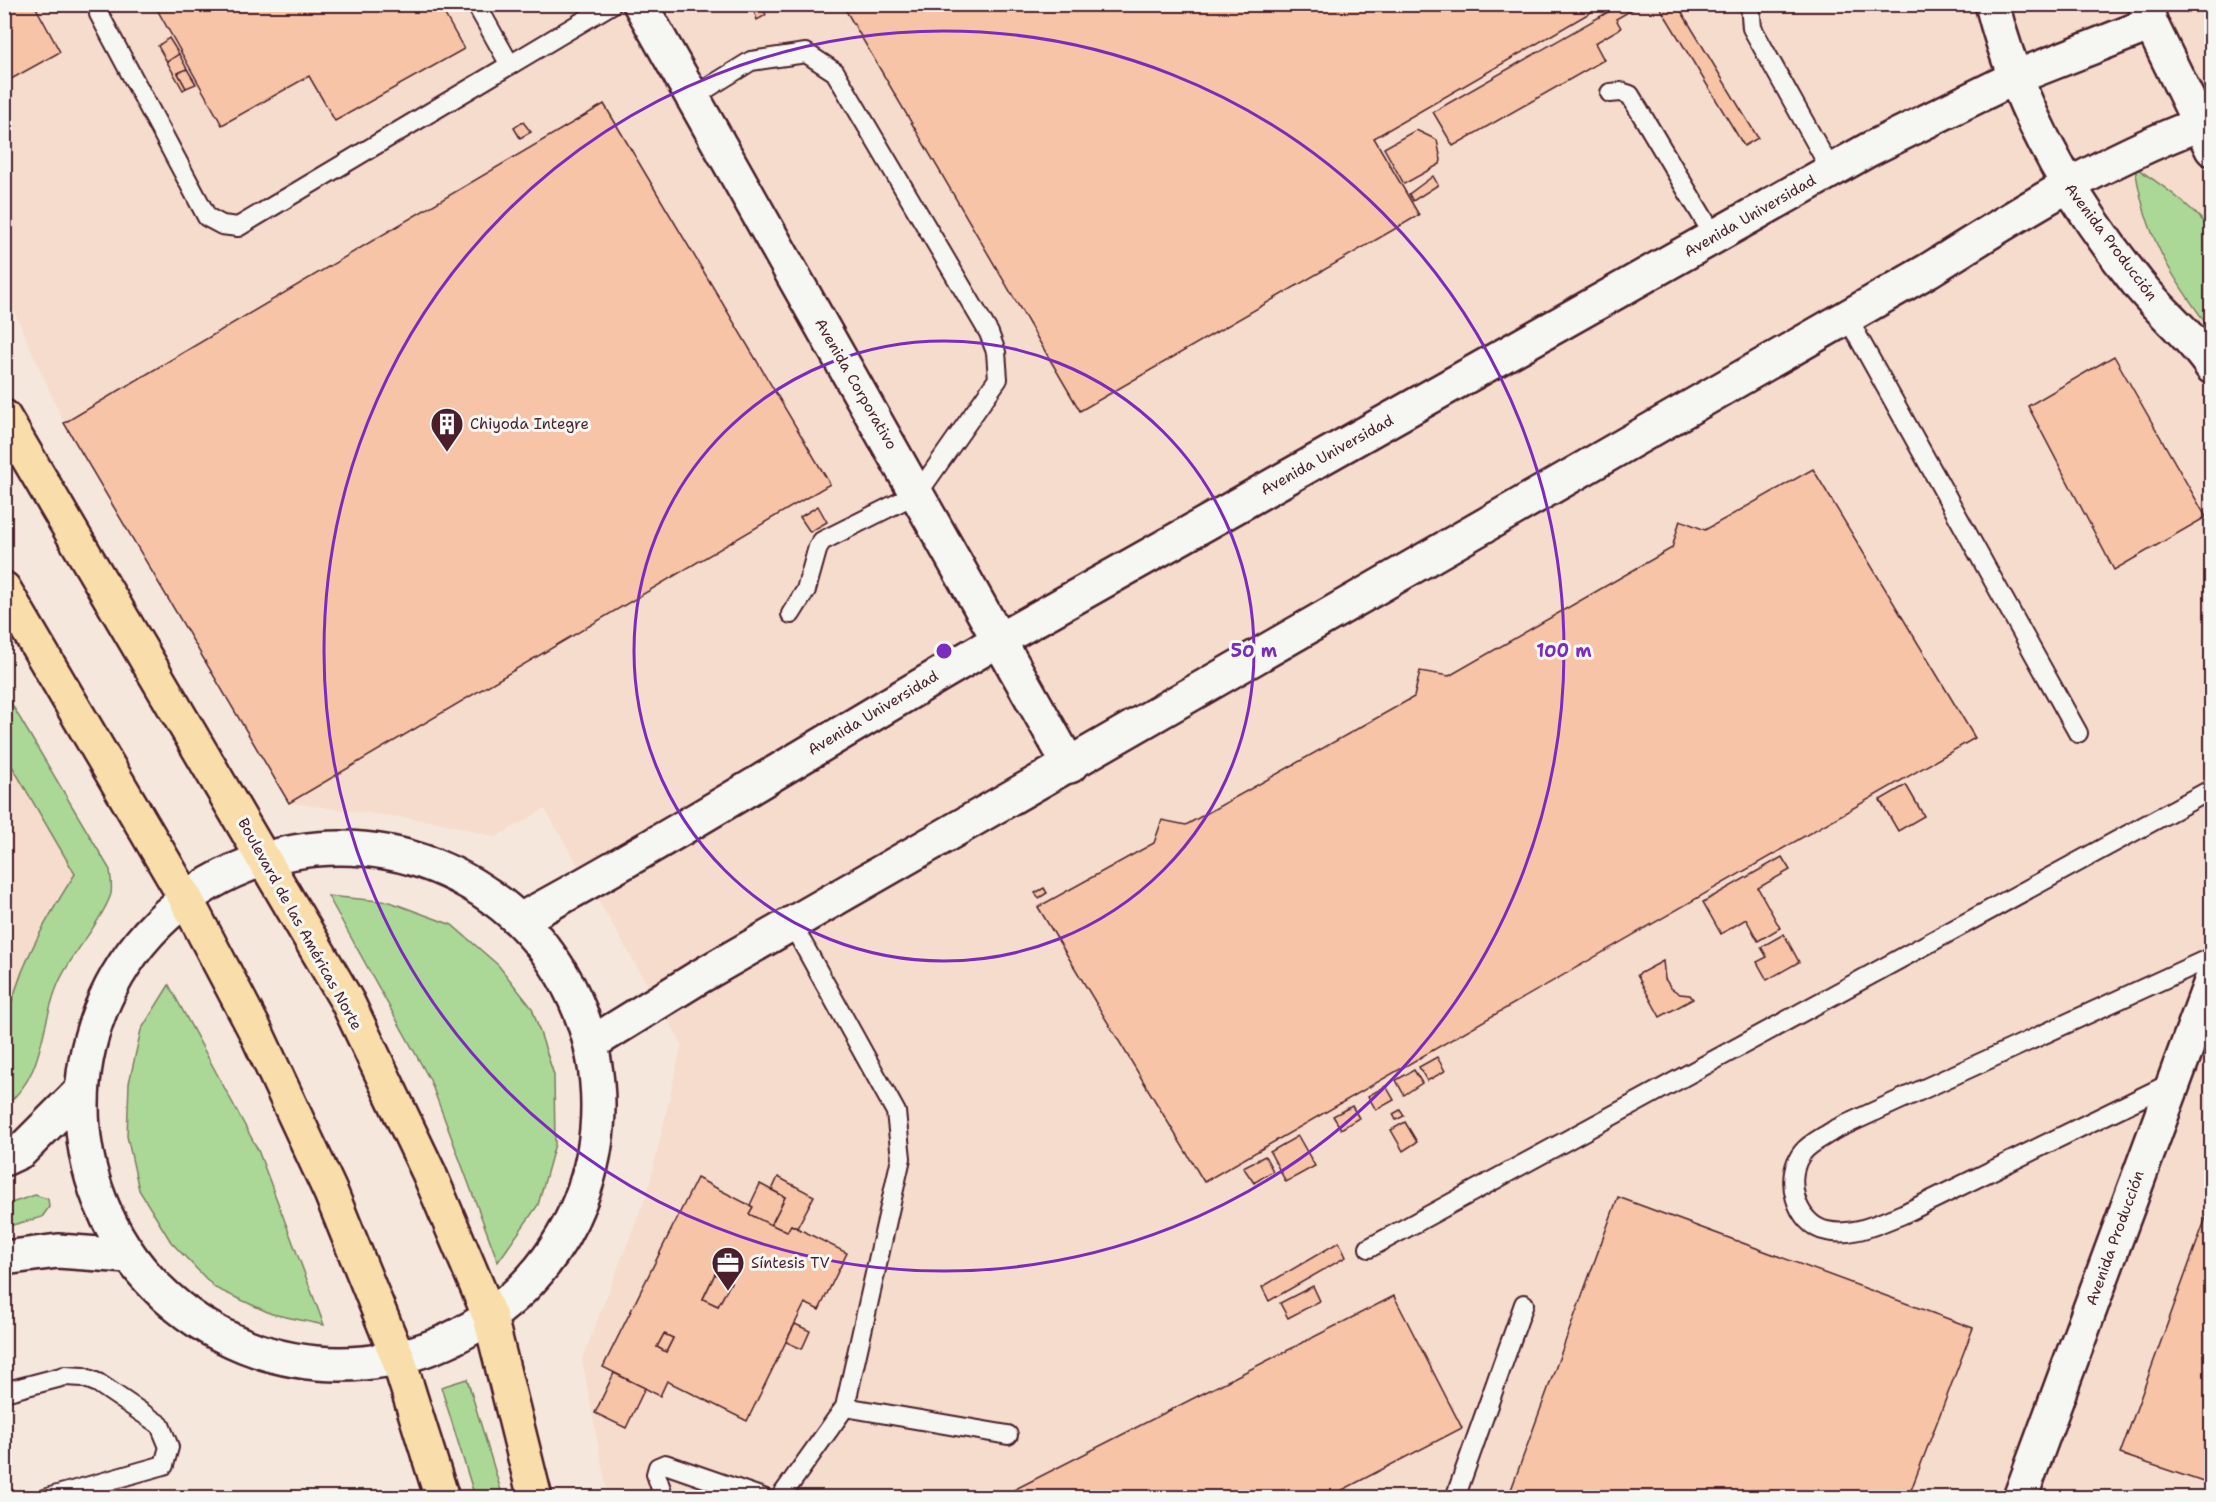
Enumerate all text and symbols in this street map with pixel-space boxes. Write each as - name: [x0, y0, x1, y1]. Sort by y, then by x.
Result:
- street label: Avenida Universidad: [1681, 170, 1820, 262]
- street label: Avenida Producción: [2060, 179, 2162, 305]
- street label: Avenida Corporativo: [810, 315, 902, 453]
- building icon: Chiyoda Integre: [429, 406, 465, 453]
- street label: Avenida Universidad: [1257, 410, 1397, 500]
- place label: Chiyoda Integre: [470, 414, 589, 434]
- text: 50 m: [1231, 639, 1278, 663]
- text: 100 m: [1536, 639, 1592, 663]
- centre of rings: [934, 641, 954, 661]
- street label: Avenida Universidad: [804, 666, 942, 760]
- street label: Boulevard de las Américas Norte: [233, 814, 367, 1034]
- street label: Avenida Producción: [2081, 1168, 2149, 1308]
- office icon: Síntesis TV: [710, 1245, 746, 1292]
- place label: Síntesis TV: [751, 1253, 830, 1273]

